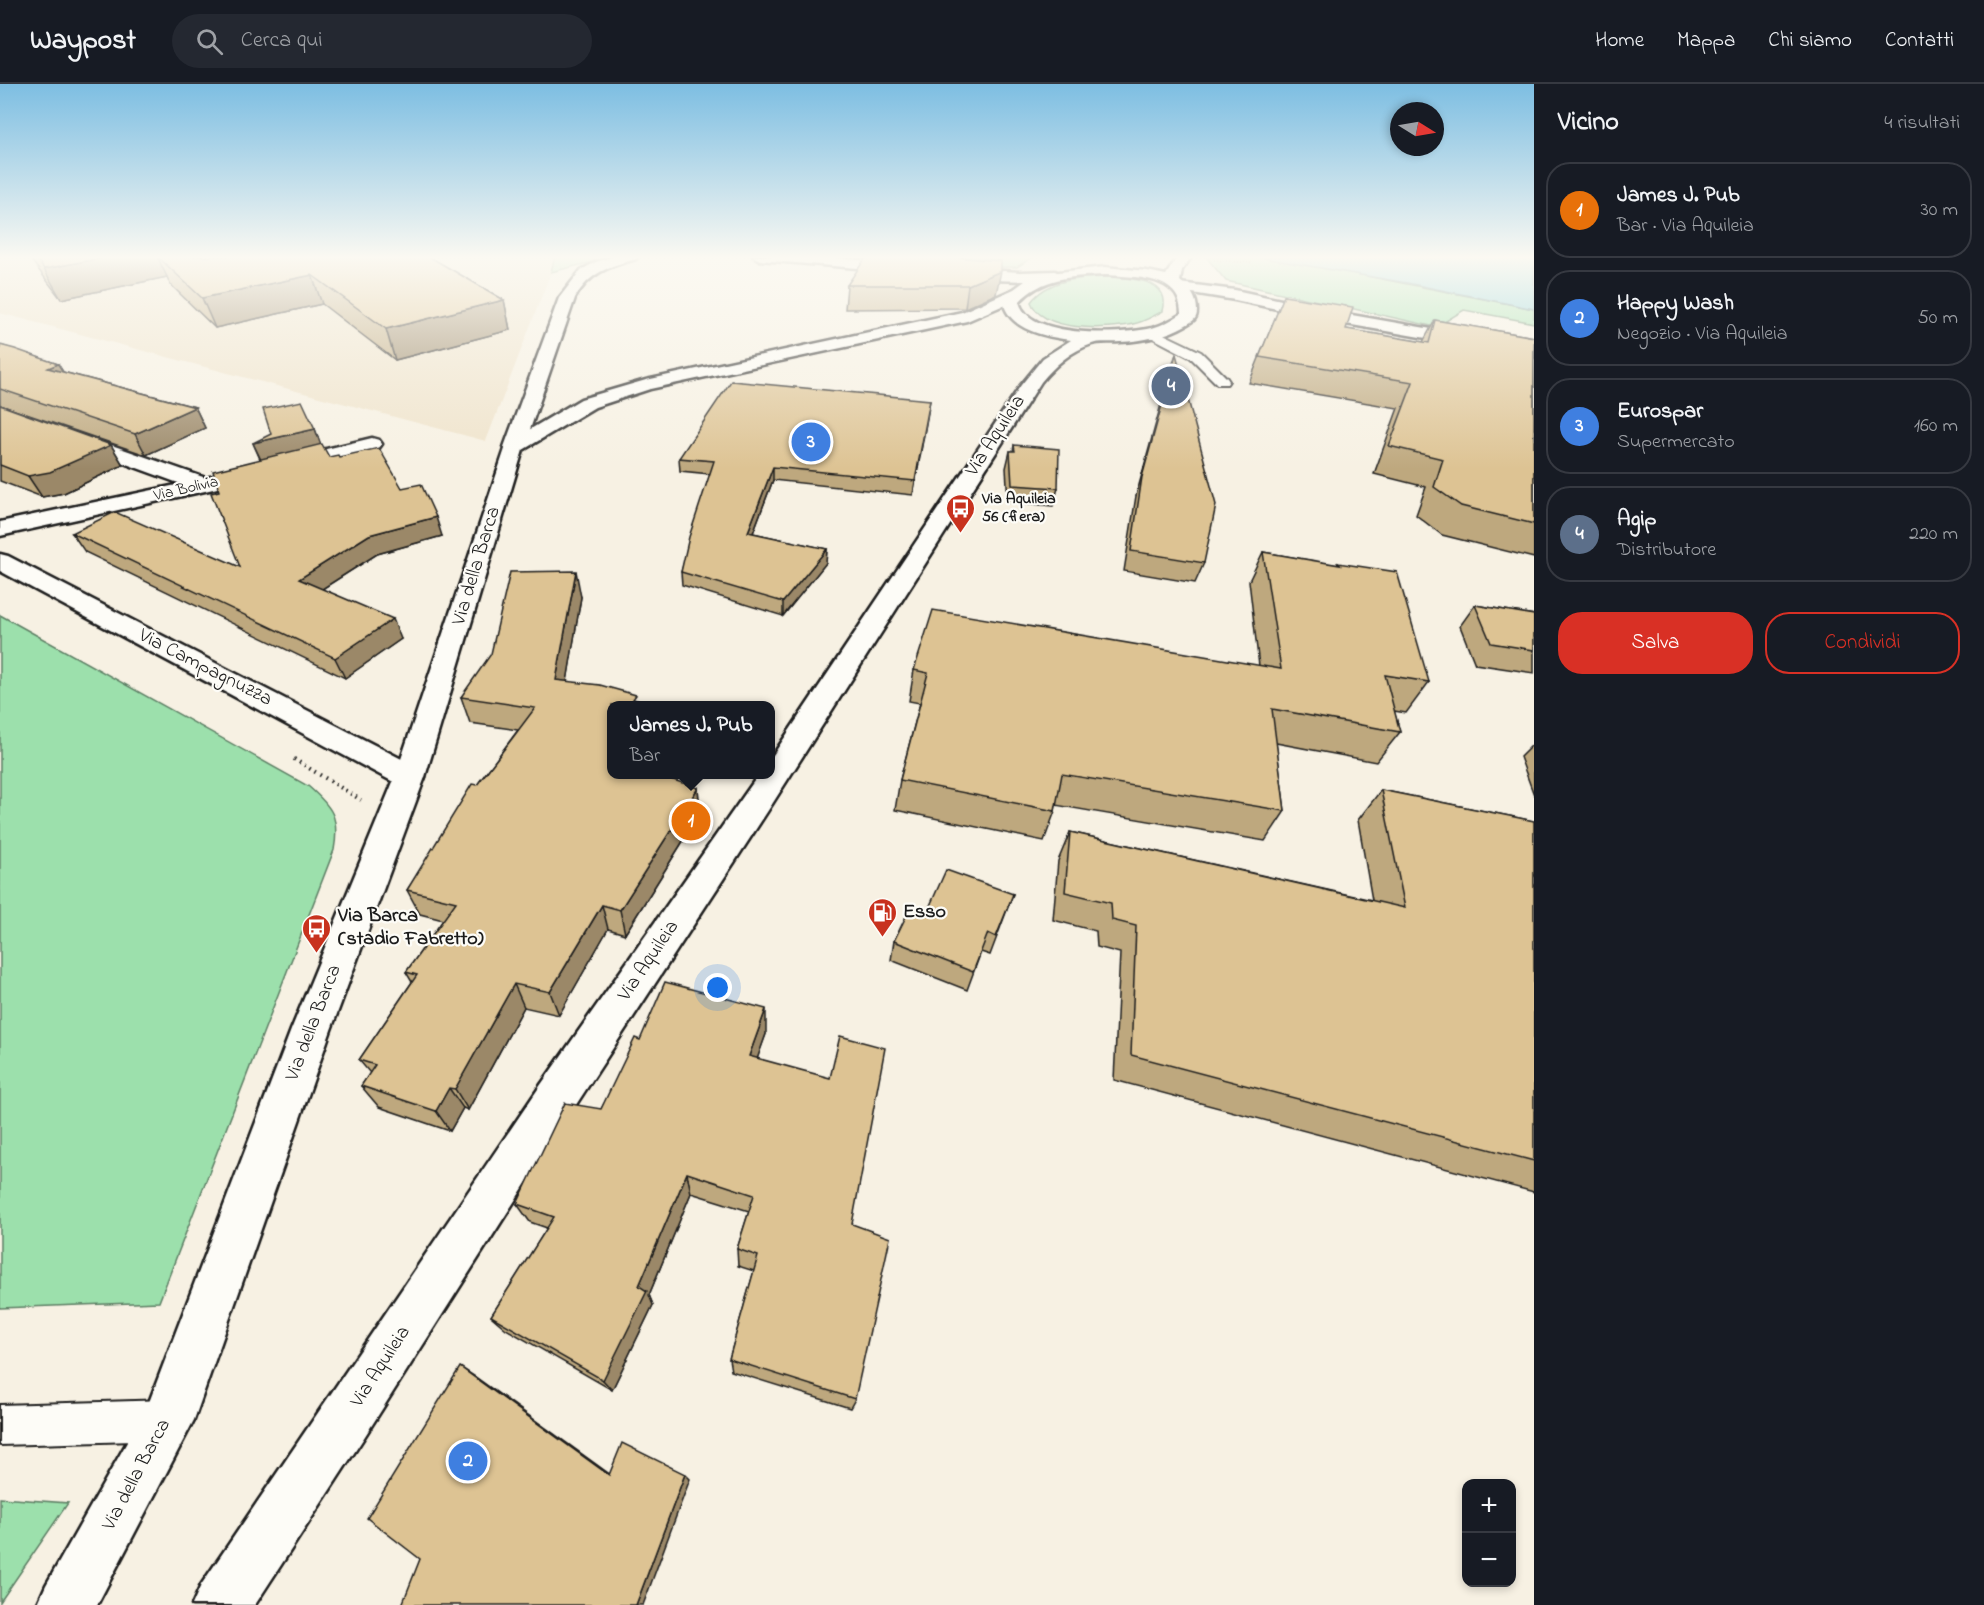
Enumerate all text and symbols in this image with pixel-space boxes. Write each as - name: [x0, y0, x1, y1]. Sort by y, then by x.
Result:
- search box: [172, 14, 592, 68]
- text: Waypost: [30, 21, 136, 62]
- icon: search: [193, 25, 226, 58]
- text: Cerca qui: [241, 25, 322, 57]
- text: Home: [1595, 26, 1644, 56]
- text: Mappa: [1677, 26, 1735, 56]
- text: Chi siamo: [1768, 26, 1852, 56]
- text: Contatti: [1885, 26, 1954, 56]
- north arrow: [1390, 102, 1444, 156]
- text: Vicino: [1558, 104, 1619, 142]
- text: 4 risultati: [1884, 109, 1960, 138]
- text: James J. Pub: [1617, 180, 1740, 212]
- text: 1: [1576, 196, 1583, 225]
- text: 30 m: [1921, 196, 1958, 225]
- text: Bar · Via Aquileia: [1617, 212, 1754, 241]
- text: Happy Wash: [1617, 288, 1734, 320]
- text: 2: [1575, 304, 1584, 333]
- text: 50 m: [1917, 304, 1958, 333]
- text: Negozio · Via Aquileia: [1617, 320, 1788, 349]
- pin: 4: [1152, 364, 1190, 408]
- street label: Via Aquileia: [958, 389, 1033, 483]
- text: Eurospar: [1617, 396, 1703, 428]
- text: 3: [1575, 412, 1584, 441]
- text: 160 m: [1914, 412, 1958, 441]
- pin: 3: [792, 420, 830, 464]
- text: Supermercato: [1617, 428, 1735, 457]
- street label: Via Bolivia: [150, 470, 221, 508]
- place label: Via Aquileia 56 (fiera): [981, 487, 1056, 529]
- bus stop icon: Via Aquileia 56 (fiera): [945, 492, 977, 534]
- street label: Via della Barca: [445, 503, 509, 630]
- text: Agip: [1617, 504, 1656, 536]
- text: 4: [1575, 520, 1584, 549]
- text: 220 m: [1909, 520, 1958, 549]
- text: Distributore: [1617, 536, 1716, 565]
- button: Salva: [1558, 612, 1753, 674]
- button: Condividi: [1765, 612, 1960, 674]
- street label: Via Campagnuzza: [132, 621, 277, 715]
- popup: [607, 701, 775, 779]
- text: James J. Pub: [630, 710, 752, 742]
- text: Bar: [630, 742, 660, 771]
- pin: 1: [672, 798, 710, 844]
- fuel station icon: Esso: [866, 896, 898, 938]
- place label: Esso: [903, 898, 946, 927]
- place label: Via Barca (stadio Fabretto): [337, 902, 484, 954]
- bus stop icon: Via Barca (stadio Fabretto): [301, 912, 333, 954]
- street label: Via Aquileia: [611, 915, 687, 1008]
- street label: Via della Barca: [278, 961, 350, 1086]
- your location: [703, 973, 732, 1002]
- street label: Via Aquileia: [343, 1320, 418, 1414]
- street label: Via della Barca: [95, 1414, 179, 1537]
- pin: 2: [448, 1438, 488, 1484]
- map controls: [1462, 1479, 1516, 1587]
- button: +: [1462, 1479, 1516, 1533]
- button: −: [1462, 1533, 1516, 1587]

